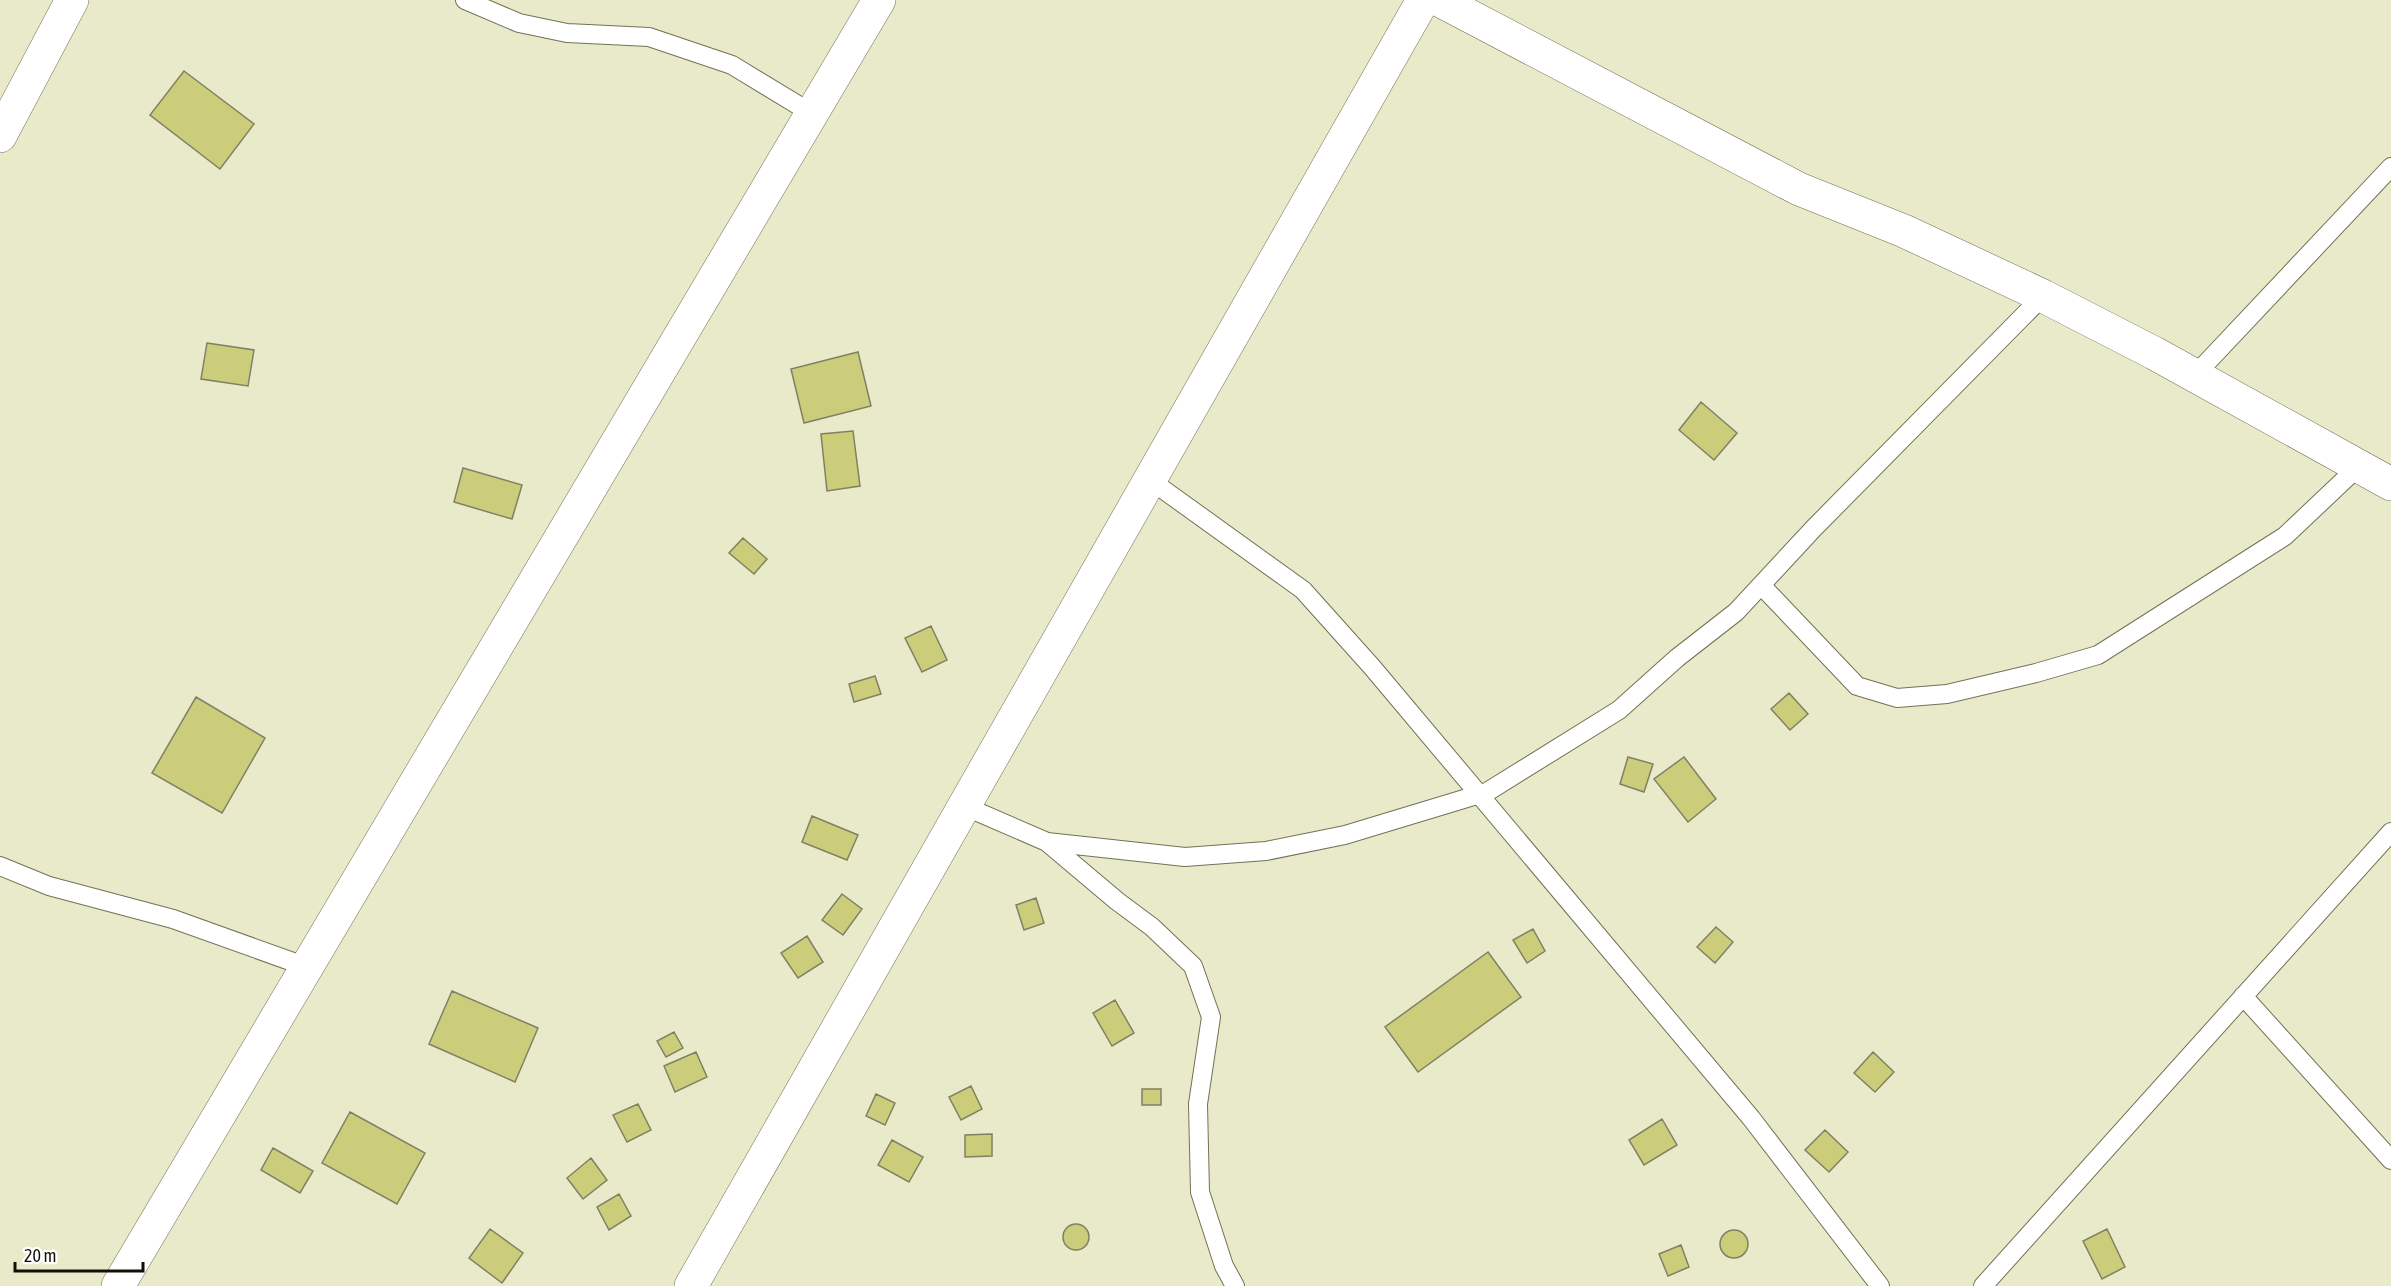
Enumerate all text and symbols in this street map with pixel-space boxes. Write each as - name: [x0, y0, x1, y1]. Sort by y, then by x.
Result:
- scale bar: [15, 1235, 142, 1273]
- text: 20 m: [24, 1245, 56, 1266]

